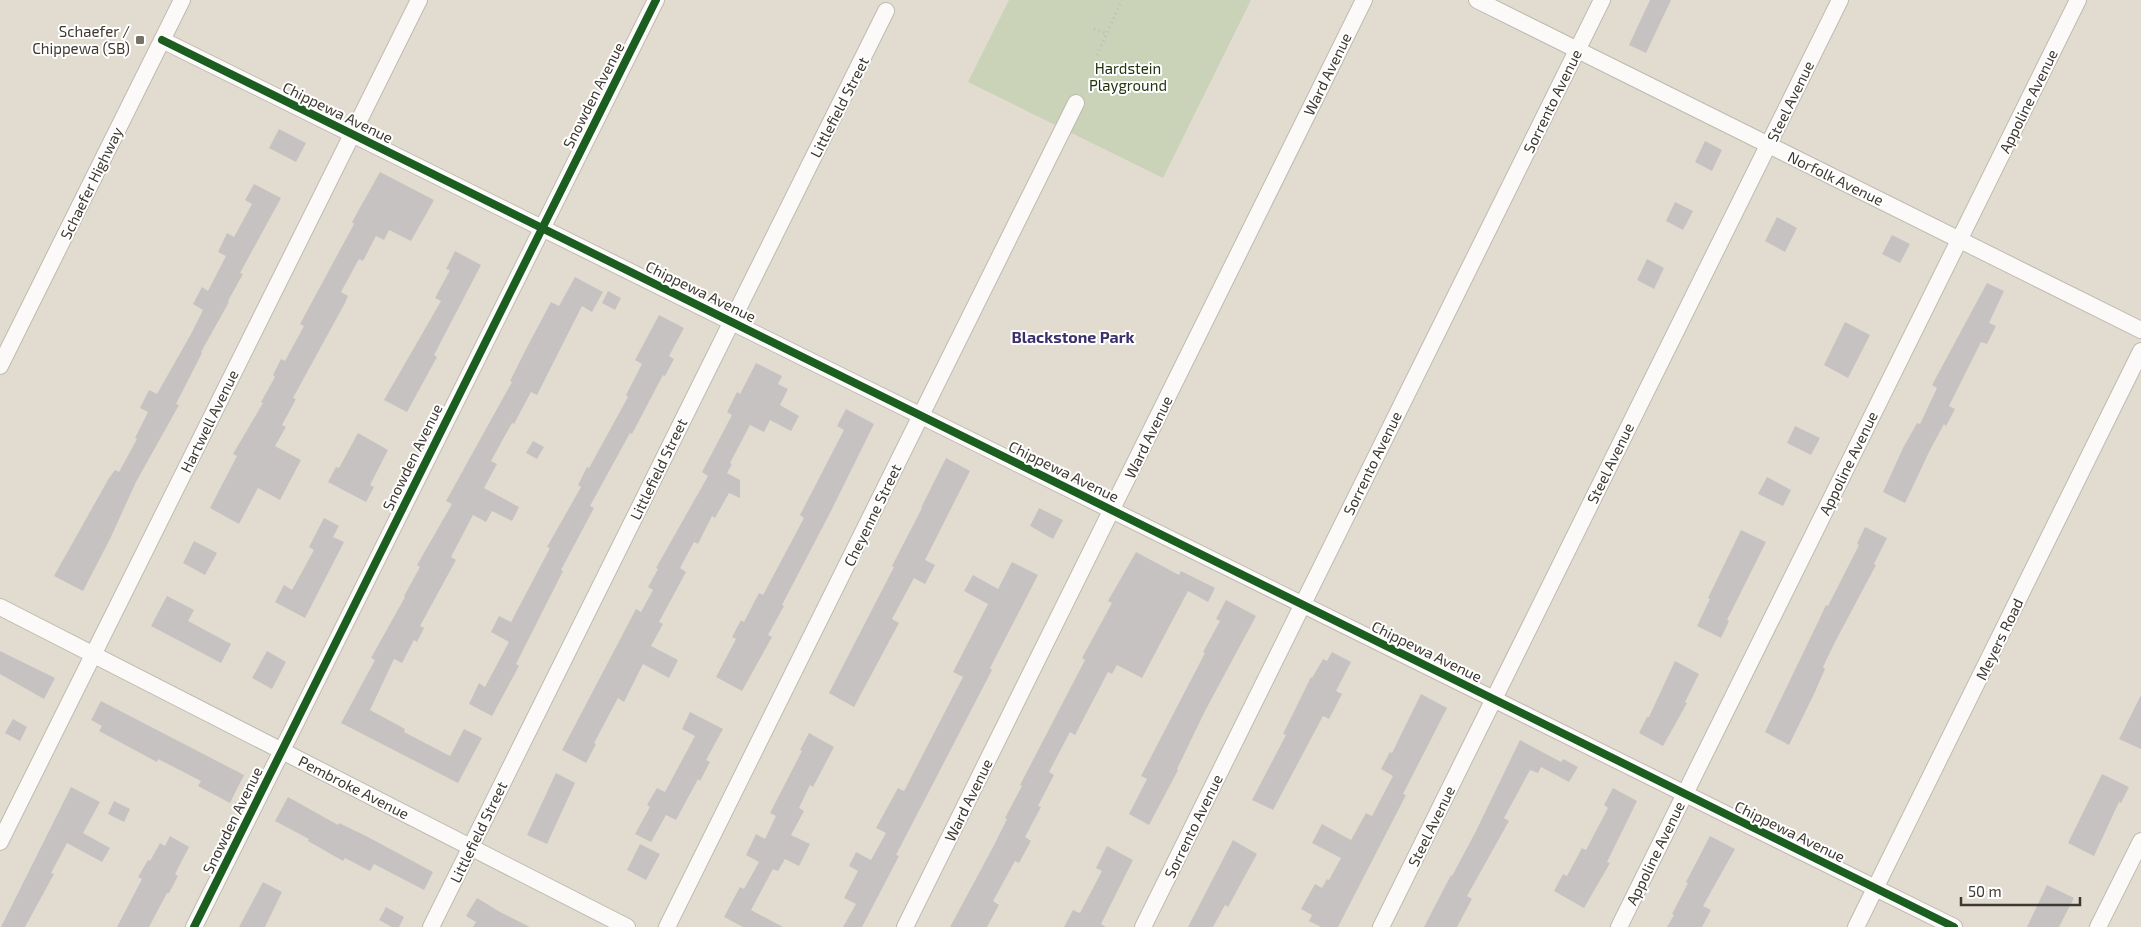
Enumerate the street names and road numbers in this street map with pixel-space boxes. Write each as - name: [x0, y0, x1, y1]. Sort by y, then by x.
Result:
- street label: Ward Avenue: [1299, 30, 1355, 118]
- street label: Snowden Avenue: [559, 39, 627, 151]
- street label: Sorrento Avenue: [1519, 46, 1585, 156]
- street label: Appoline Avenue: [1995, 46, 2061, 156]
- street label: Littlefield Street: [806, 53, 872, 160]
- street label: Steel Avenue: [1763, 58, 1817, 144]
- street label: Chippewa Avenue: [280, 78, 396, 146]
- street label: Schaefer Highway: [56, 124, 126, 242]
- street label: Norfolk Avenue: [1785, 147, 1887, 209]
- street label: Chippewa Avenue: [643, 257, 759, 325]
- street label: Hartwell Avenue: [176, 367, 242, 475]
- street label: Ward Avenue: [1120, 393, 1176, 481]
- street label: Snowden Avenue: [378, 401, 446, 513]
- street label: Sorrento Avenue: [1339, 408, 1405, 518]
- street label: Appoline Avenue: [1815, 408, 1881, 518]
- street label: Littlefield Street: [626, 415, 690, 523]
- street label: Steel Avenue: [1583, 420, 1637, 506]
- street label: Chippewa Avenue: [1006, 437, 1122, 505]
- street label: Cheyenne Street: [839, 461, 905, 569]
- street label: Meyers Road: [1971, 595, 2027, 683]
- street label: Chippewa Avenue: [1369, 617, 1485, 685]
- street label: Pembroke Avenue: [296, 751, 412, 823]
- street label: Ward Avenue: [940, 756, 996, 844]
- street label: Snowden Avenue: [198, 764, 266, 876]
- street label: Sorrento Avenue: [1160, 771, 1226, 881]
- street label: Littlefield Street: [446, 778, 510, 886]
- street label: Steel Avenue: [1404, 783, 1458, 869]
- street label: Chippewa Avenue: [1732, 797, 1848, 865]
- street label: Appoline Avenue: [1622, 798, 1688, 908]

